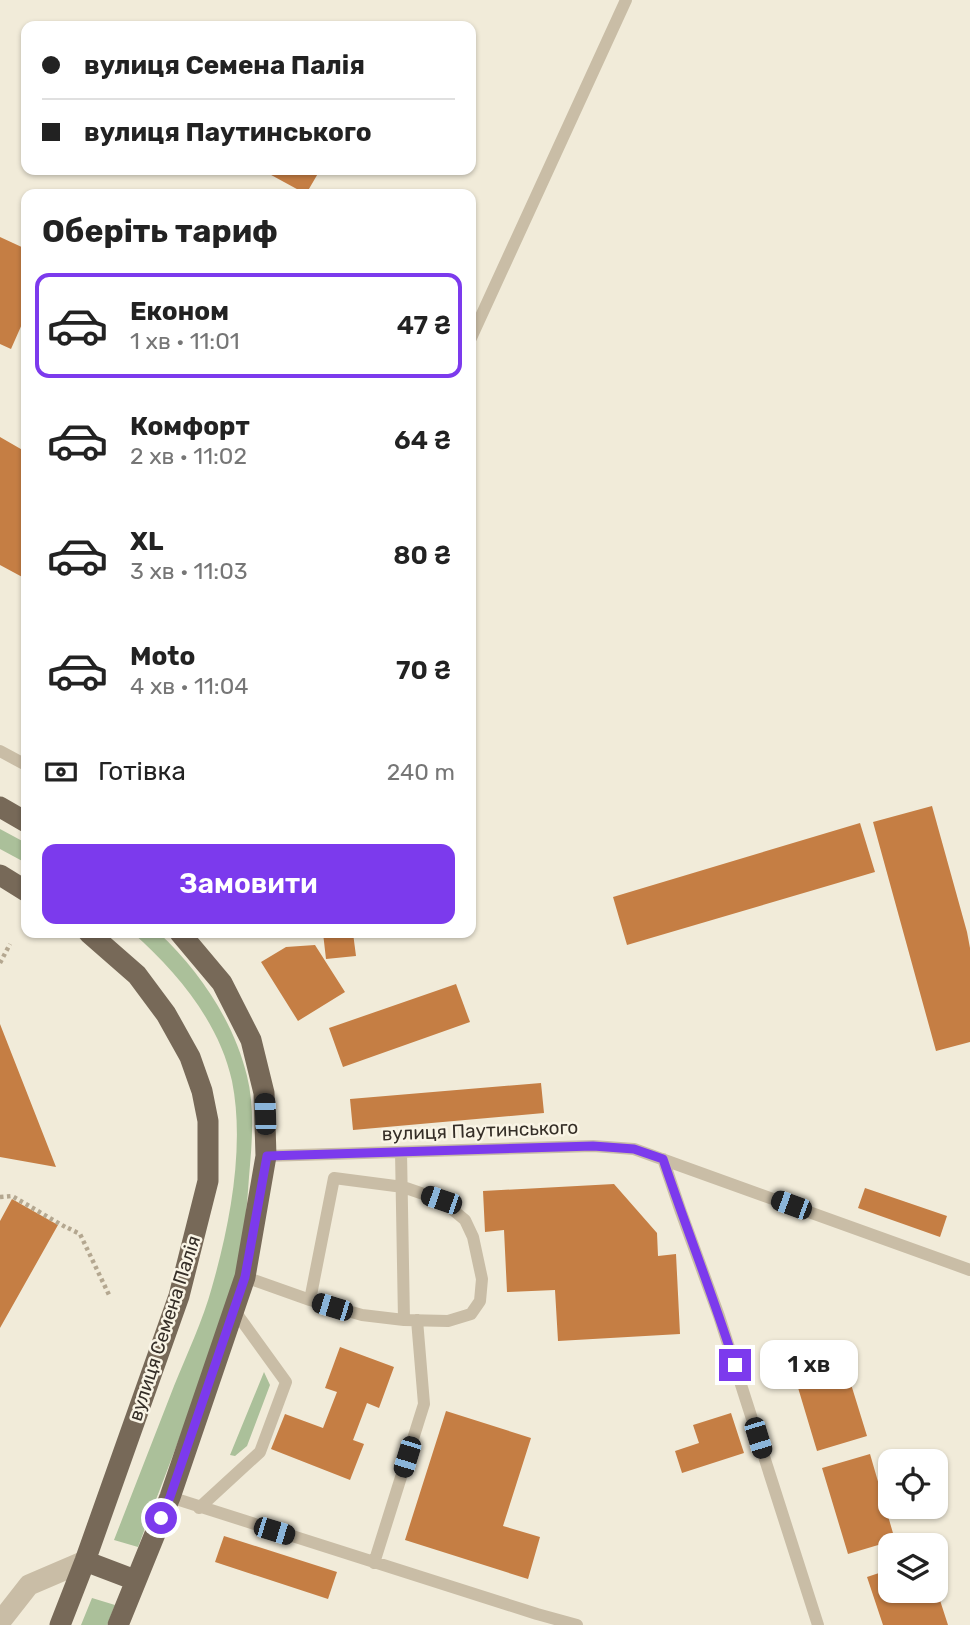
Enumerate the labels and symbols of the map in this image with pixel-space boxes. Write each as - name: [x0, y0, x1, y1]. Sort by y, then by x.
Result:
- car: [254, 1093, 277, 1135]
- street label: вулиця Паутинського: [381, 1116, 579, 1145]
- car: [418, 1183, 465, 1217]
- car: [768, 1188, 815, 1222]
- street label: вулиця Семена Палія: [124, 1233, 205, 1424]
- car: [309, 1291, 356, 1323]
- callout: 1 хв: [760, 1340, 858, 1390]
- route end: [719, 1349, 751, 1381]
- car: [742, 1415, 775, 1461]
- car: [391, 1434, 424, 1480]
- route start: [145, 1502, 177, 1534]
- car: [251, 1515, 298, 1547]

